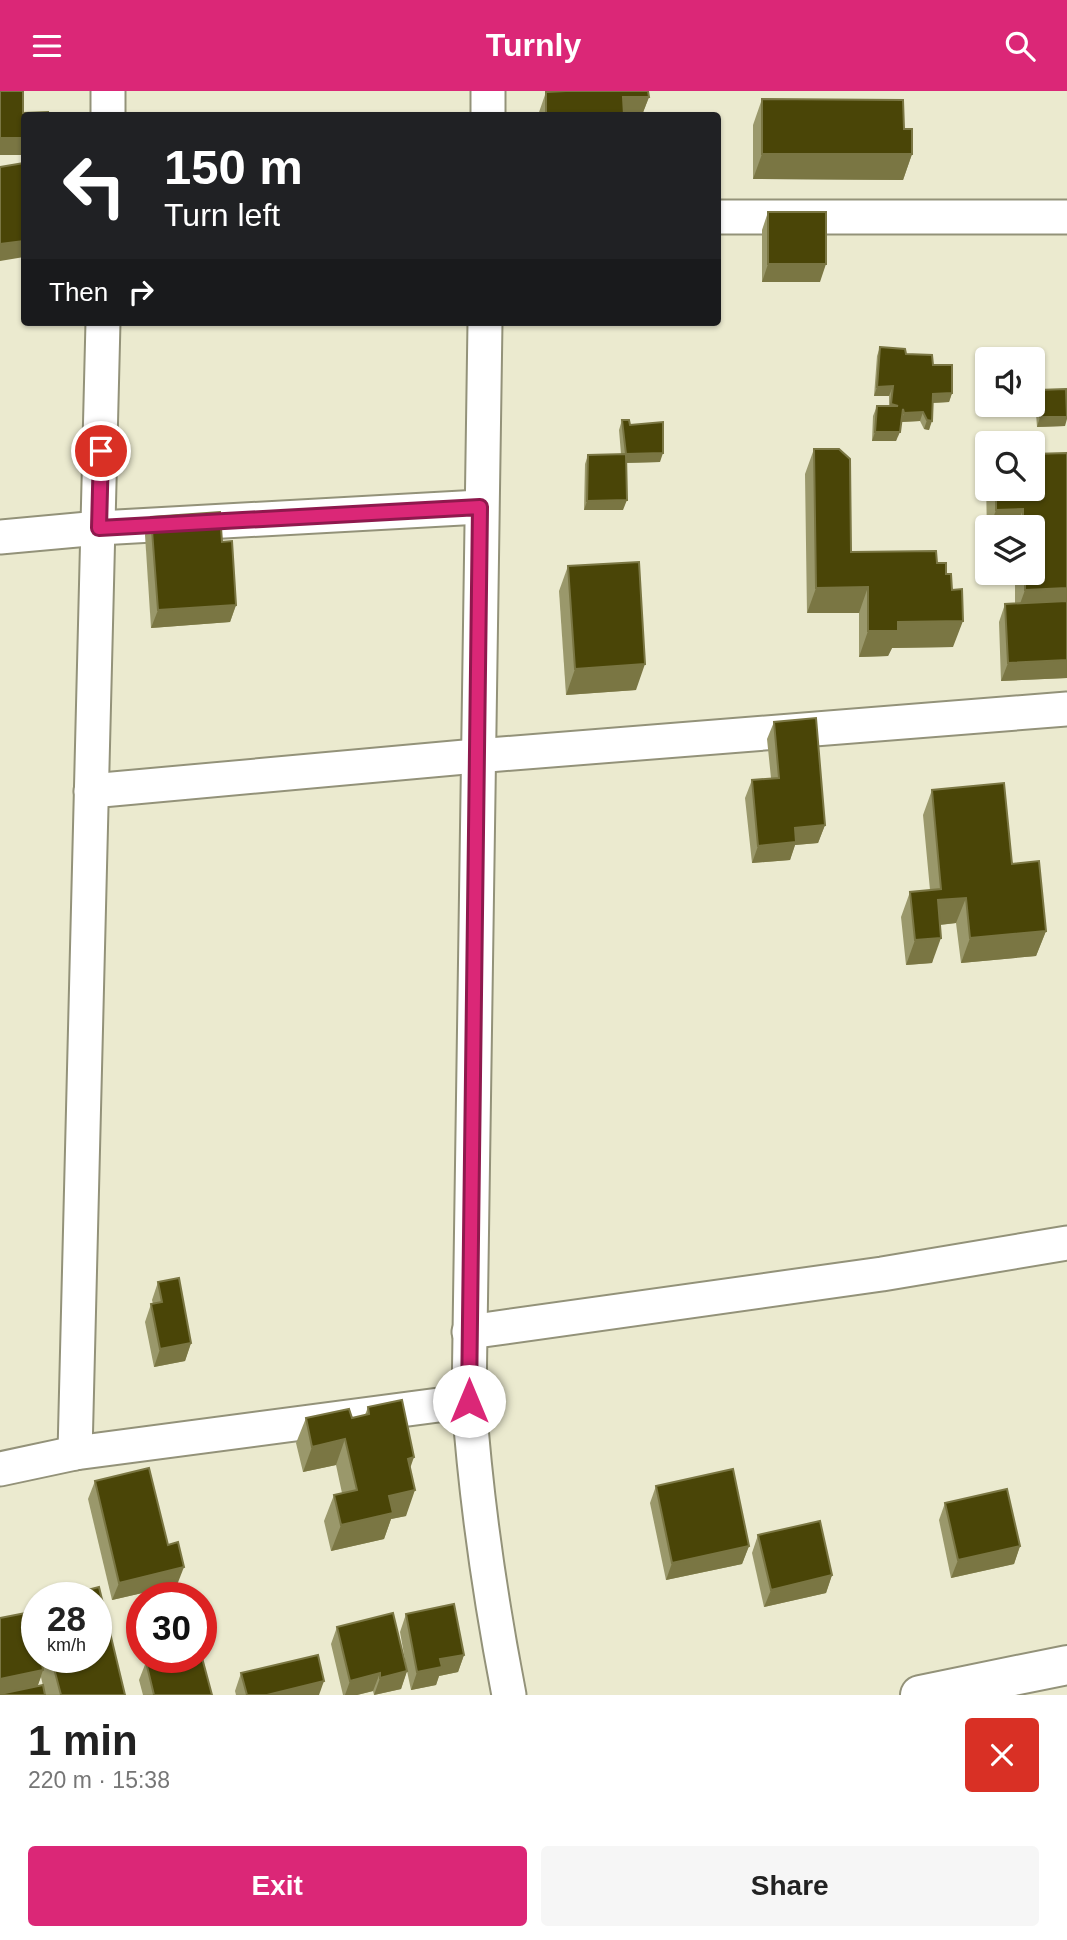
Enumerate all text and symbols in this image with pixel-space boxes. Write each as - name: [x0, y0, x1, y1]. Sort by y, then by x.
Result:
- icon: menu: [28, 27, 66, 65]
- text: Turnly: [486, 27, 581, 63]
- icon: search: [1001, 27, 1039, 65]
- icon: left: [49, 140, 140, 231]
- text: 150 m: [164, 140, 303, 194]
- text: Turn left: [164, 197, 280, 233]
- icon: right: [122, 273, 160, 311]
- text: Then: [49, 277, 108, 307]
- map controls: [975, 347, 1045, 585]
- button: sound: [975, 347, 1045, 417]
- pin: [71, 421, 131, 481]
- button: search: [975, 431, 1045, 501]
- icon: arrive: [82, 432, 120, 470]
- button: layers: [975, 515, 1045, 585]
- position arrow: [432, 1364, 506, 1438]
- speed limit sign: 30: [126, 1582, 217, 1673]
- text: 28: [47, 1599, 86, 1638]
- text: km/h: [47, 1635, 86, 1655]
- text: 1 min: [28, 1717, 138, 1764]
- button: close: [965, 1718, 1039, 1792]
- text: 220 m · 15:38: [28, 1767, 170, 1793]
- button: Exit: [28, 1846, 527, 1926]
- button: Share: [541, 1846, 1039, 1926]

